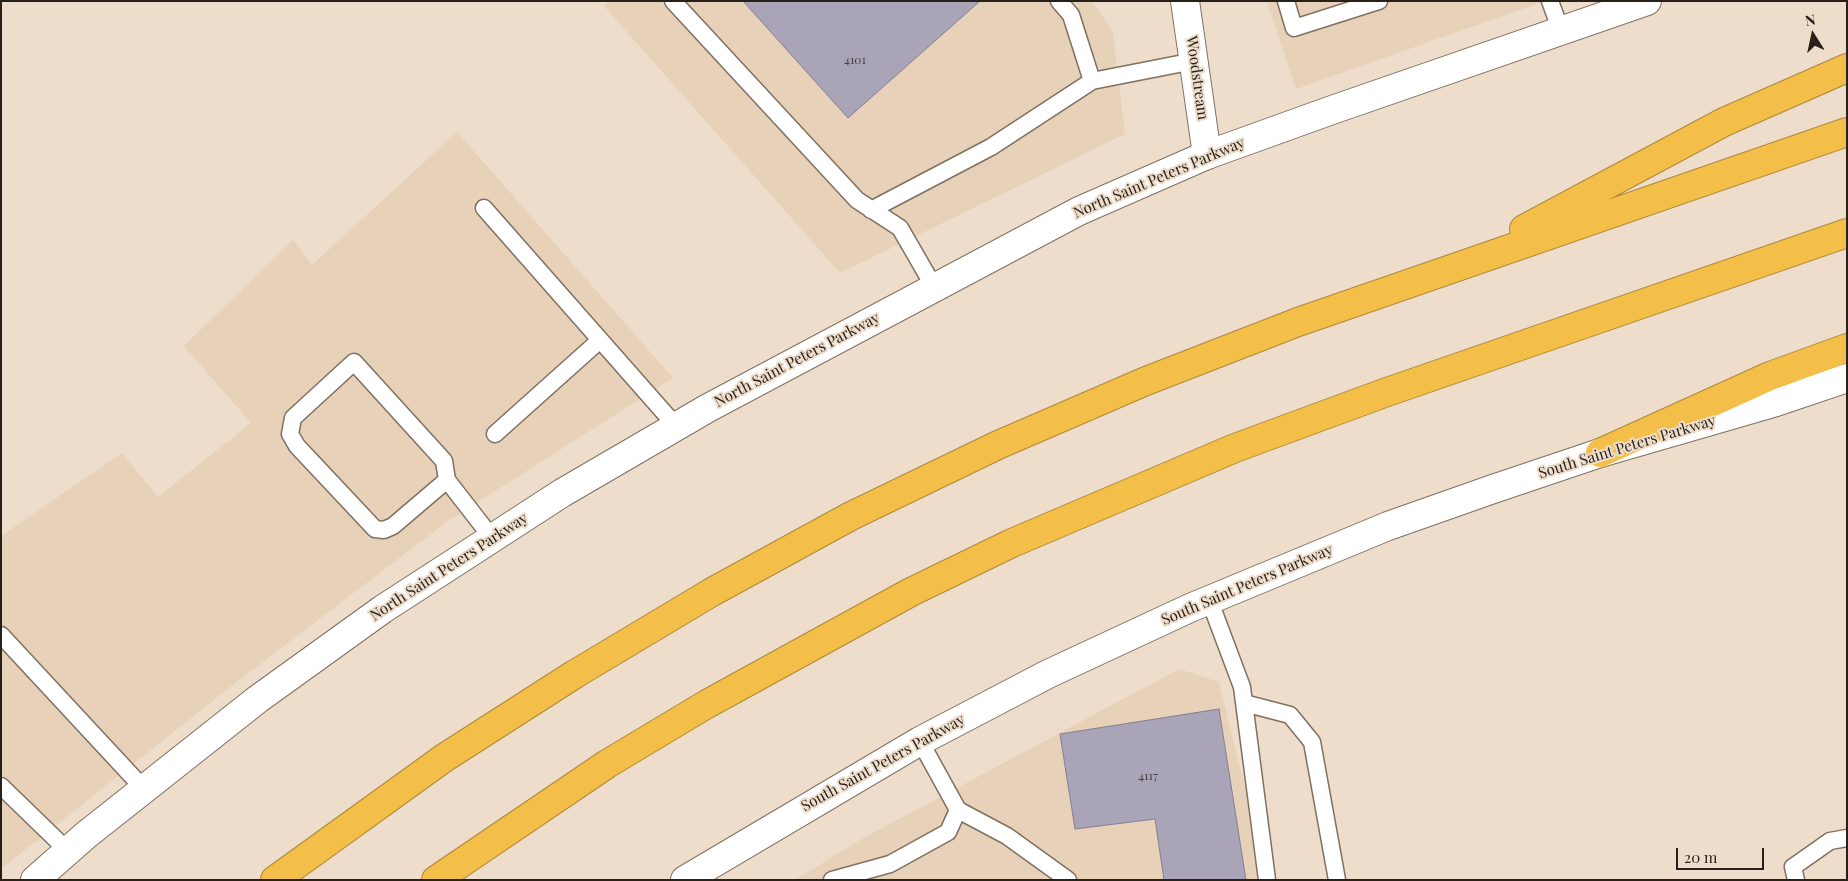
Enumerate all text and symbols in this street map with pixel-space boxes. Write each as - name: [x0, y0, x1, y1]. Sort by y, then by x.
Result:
- north arrow: [1788, 10, 1838, 60]
- text: N: [1804, 10, 1817, 30]
- street label: Woodstream: [1182, 35, 1212, 121]
- house number: 4101: [844, 53, 866, 67]
- street label: North Saint Peters Parkway: [1071, 134, 1247, 222]
- street label: North Saint Peters Parkway: [711, 309, 883, 411]
- street label: South Saint Peters Parkway: [1536, 411, 1718, 483]
- street label: North Saint Peters Parkway: [367, 509, 531, 625]
- street label: South Saint Peters Parkway: [1159, 541, 1335, 629]
- street label: South Saint Peters Parkway: [798, 710, 968, 816]
- house number: 4117: [1138, 769, 1158, 783]
- scale bar: [1678, 838, 1766, 870]
- text: 20 m: [1684, 847, 1717, 867]

